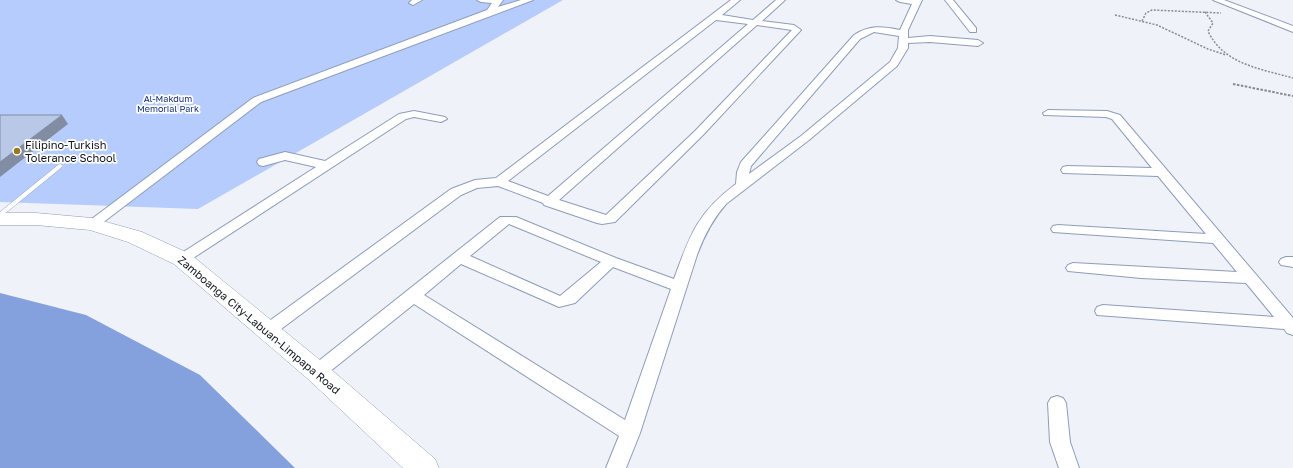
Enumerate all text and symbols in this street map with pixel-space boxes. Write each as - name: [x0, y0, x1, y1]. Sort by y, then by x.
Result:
- park label: Al-Makdum Memorial Park: [137, 93, 199, 114]
- place label: Filipino-Turkish Tolerance School: [25, 138, 117, 164]
- marker: Filipino-Turkish Tolerance School: [12, 146, 22, 156]
- street label: Zamboanga City-Labuan-Limpapa Road: [176, 253, 343, 396]

